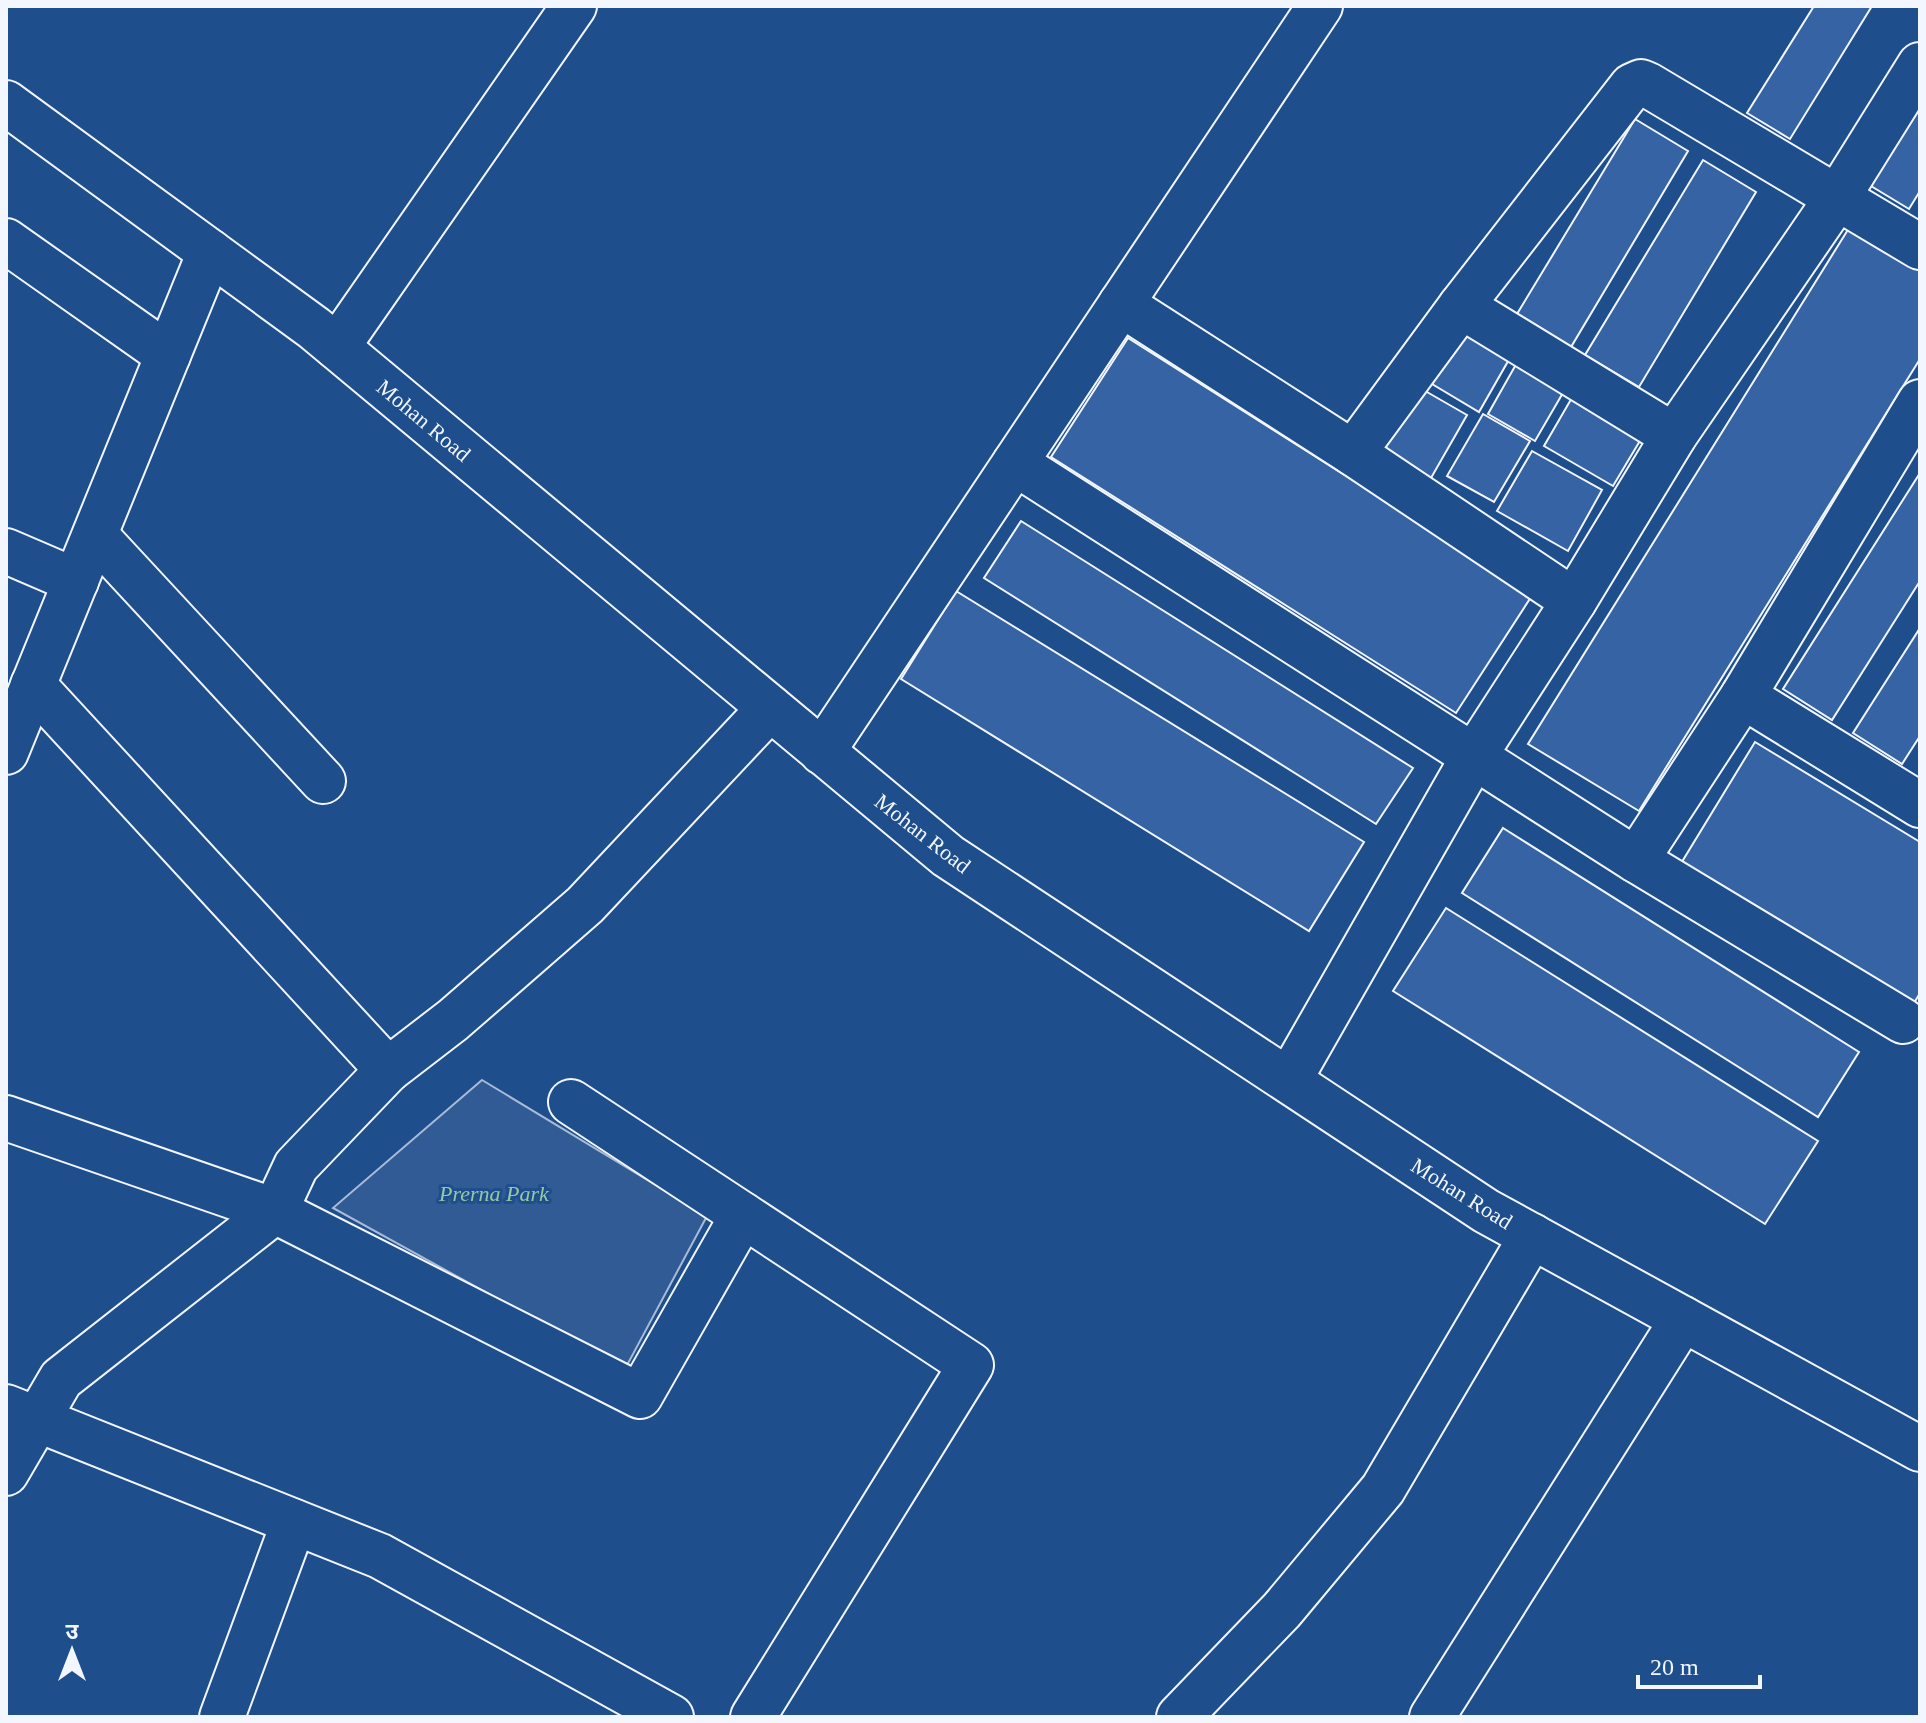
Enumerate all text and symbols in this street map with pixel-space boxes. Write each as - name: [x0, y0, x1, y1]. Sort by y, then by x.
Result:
- street label: Mohan Road: [372, 374, 475, 467]
- street label: Mohan Road: [870, 788, 975, 878]
- street label: Mohan Road: [1407, 1153, 1517, 1234]
- park label: Prerna Park: [438, 1181, 550, 1206]
- north arrow: [32, 1611, 112, 1691]
- text: उ: [66, 1619, 80, 1644]
- scale bar: [1638, 1639, 1760, 1689]
- text: 20 m: [1650, 1654, 1699, 1680]

